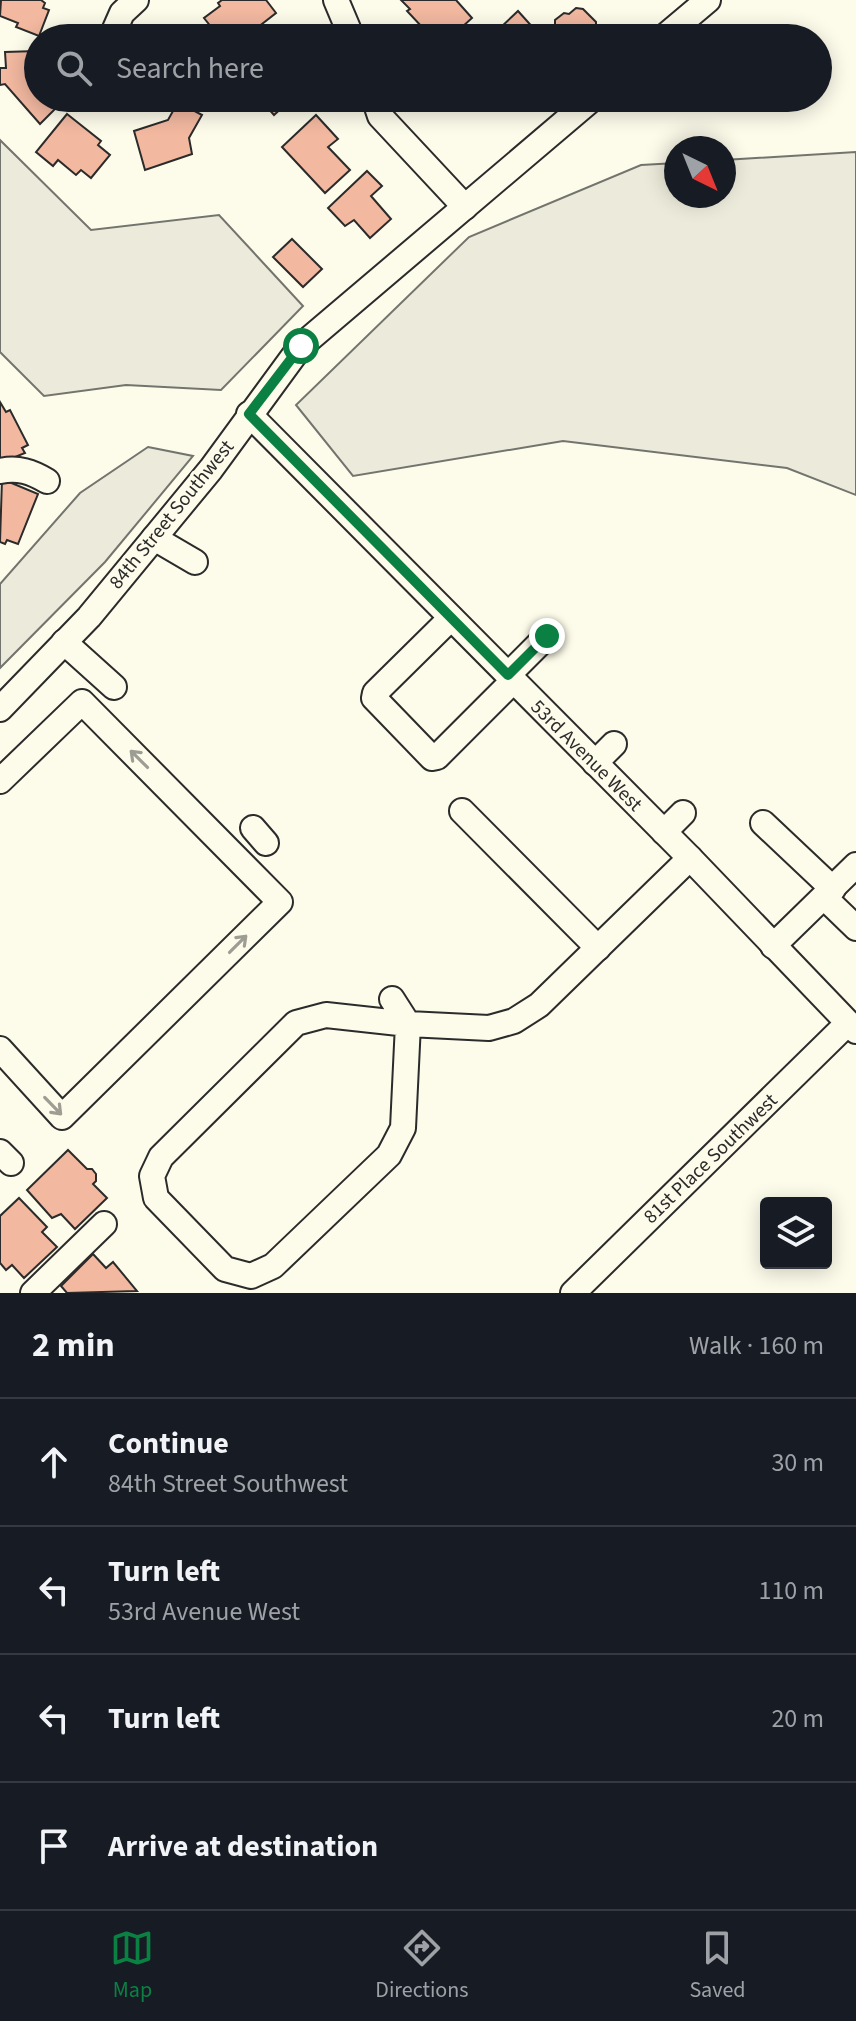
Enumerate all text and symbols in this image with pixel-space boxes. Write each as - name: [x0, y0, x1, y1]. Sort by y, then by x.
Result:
- search box: [24, 24, 832, 112]
- icon: search: [52, 46, 96, 90]
- text: Search here: [116, 47, 264, 90]
- north arrow: [664, 136, 736, 208]
- route start: [283, 328, 319, 364]
- street label: 84th Street Southwest: [103, 434, 241, 595]
- route end: [529, 618, 565, 654]
- street label: 53rd Avenue West: [524, 694, 649, 818]
- one-way arrow: [129, 749, 148, 769]
- one-way arrow: [228, 934, 248, 953]
- street label: 81st Place Southwest: [637, 1087, 784, 1230]
- one-way arrow: [42, 1096, 62, 1116]
- map controls: [760, 1197, 832, 1269]
- button: layers: [760, 1197, 832, 1269]
- text: 2 min: [32, 1321, 115, 1370]
- text: Walk · 160 m: [689, 1327, 824, 1364]
- text: Continue: [108, 1422, 229, 1465]
- icon: ahead: [32, 1440, 76, 1484]
- text: 30 m: [771, 1444, 824, 1481]
- text: 84th Street Southwest: [108, 1465, 348, 1502]
- text: Turn left: [108, 1550, 220, 1593]
- icon: left: [32, 1568, 76, 1612]
- text: 110 m: [758, 1572, 824, 1609]
- text: 53rd Avenue West: [108, 1593, 300, 1630]
- icon: left: [32, 1696, 76, 1740]
- text: Turn left: [108, 1697, 220, 1740]
- text: 20 m: [771, 1700, 824, 1737]
- icon: arrive: [32, 1824, 76, 1868]
- text: Arrive at destination: [108, 1825, 378, 1868]
- tab: Map: [110, 1926, 154, 2006]
- tab: Directions: [375, 1926, 468, 2006]
- tab: Saved: [689, 1926, 746, 2006]

